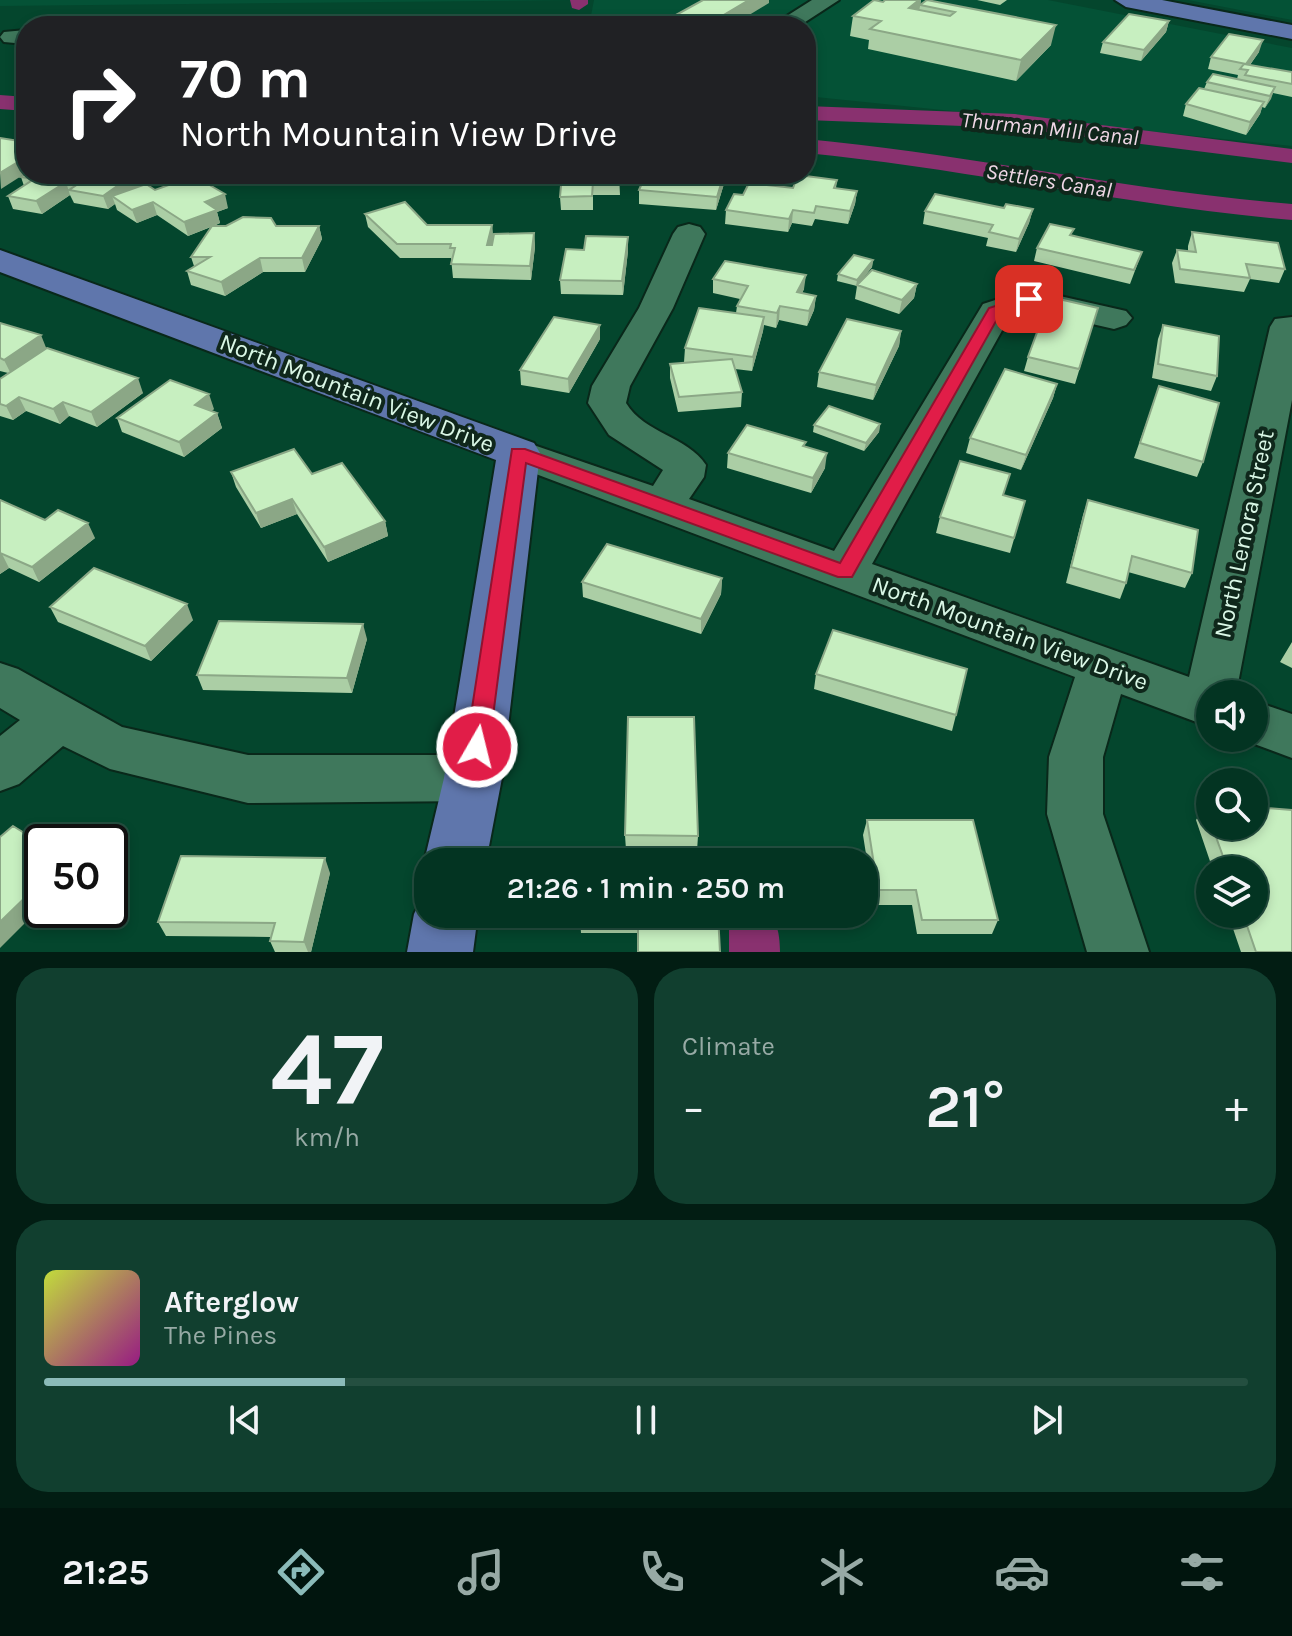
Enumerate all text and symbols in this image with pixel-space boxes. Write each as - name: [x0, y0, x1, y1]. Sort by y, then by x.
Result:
- text: 70 m: [180, 46, 311, 111]
- icon: right: [48, 48, 152, 152]
- water label: Thurman Mill Canal: [960, 107, 1140, 151]
- text: North Mountain View Drive: [180, 113, 617, 155]
- water label: Settlers Canal: [984, 158, 1114, 204]
- pin: [995, 265, 1063, 333]
- icon: arrive: [1007, 277, 1051, 321]
- street label: North Mountain View Drive: [216, 328, 498, 458]
- street label: North Lenora Street: [1208, 427, 1280, 641]
- street label: North Mountain View Drive: [868, 570, 1152, 696]
- map controls: [1196, 680, 1268, 928]
- button: sound: [1196, 680, 1268, 752]
- position arrow: [435, 705, 519, 789]
- button: search: [1196, 768, 1268, 840]
- speed limit sign: 50: [24, 824, 128, 928]
- button: layers: [1196, 856, 1268, 928]
- text: 21:26 · 1 min · 250 m: [507, 870, 785, 906]
- text: 47: [270, 1009, 384, 1130]
- text: Climate: [682, 1031, 775, 1062]
- text: 21°: [925, 1072, 1005, 1142]
- text: −: [682, 1082, 705, 1133]
- text: +: [1225, 1082, 1248, 1133]
- text: km/h: [294, 1122, 360, 1153]
- text: Afterglow: [164, 1284, 299, 1320]
- text: The Pines: [164, 1320, 277, 1351]
- icon: previous: [223, 1398, 267, 1442]
- icon: pause: [624, 1398, 668, 1442]
- icon: next: [1025, 1398, 1069, 1442]
- icon: directions: [273, 1544, 329, 1600]
- icon: music: [453, 1544, 509, 1600]
- icon: phone: [634, 1544, 690, 1600]
- icon: climate: [814, 1544, 870, 1600]
- icon: car: [994, 1544, 1050, 1600]
- icon: filters: [1174, 1544, 1230, 1600]
- text: 21:25: [62, 1551, 149, 1593]

